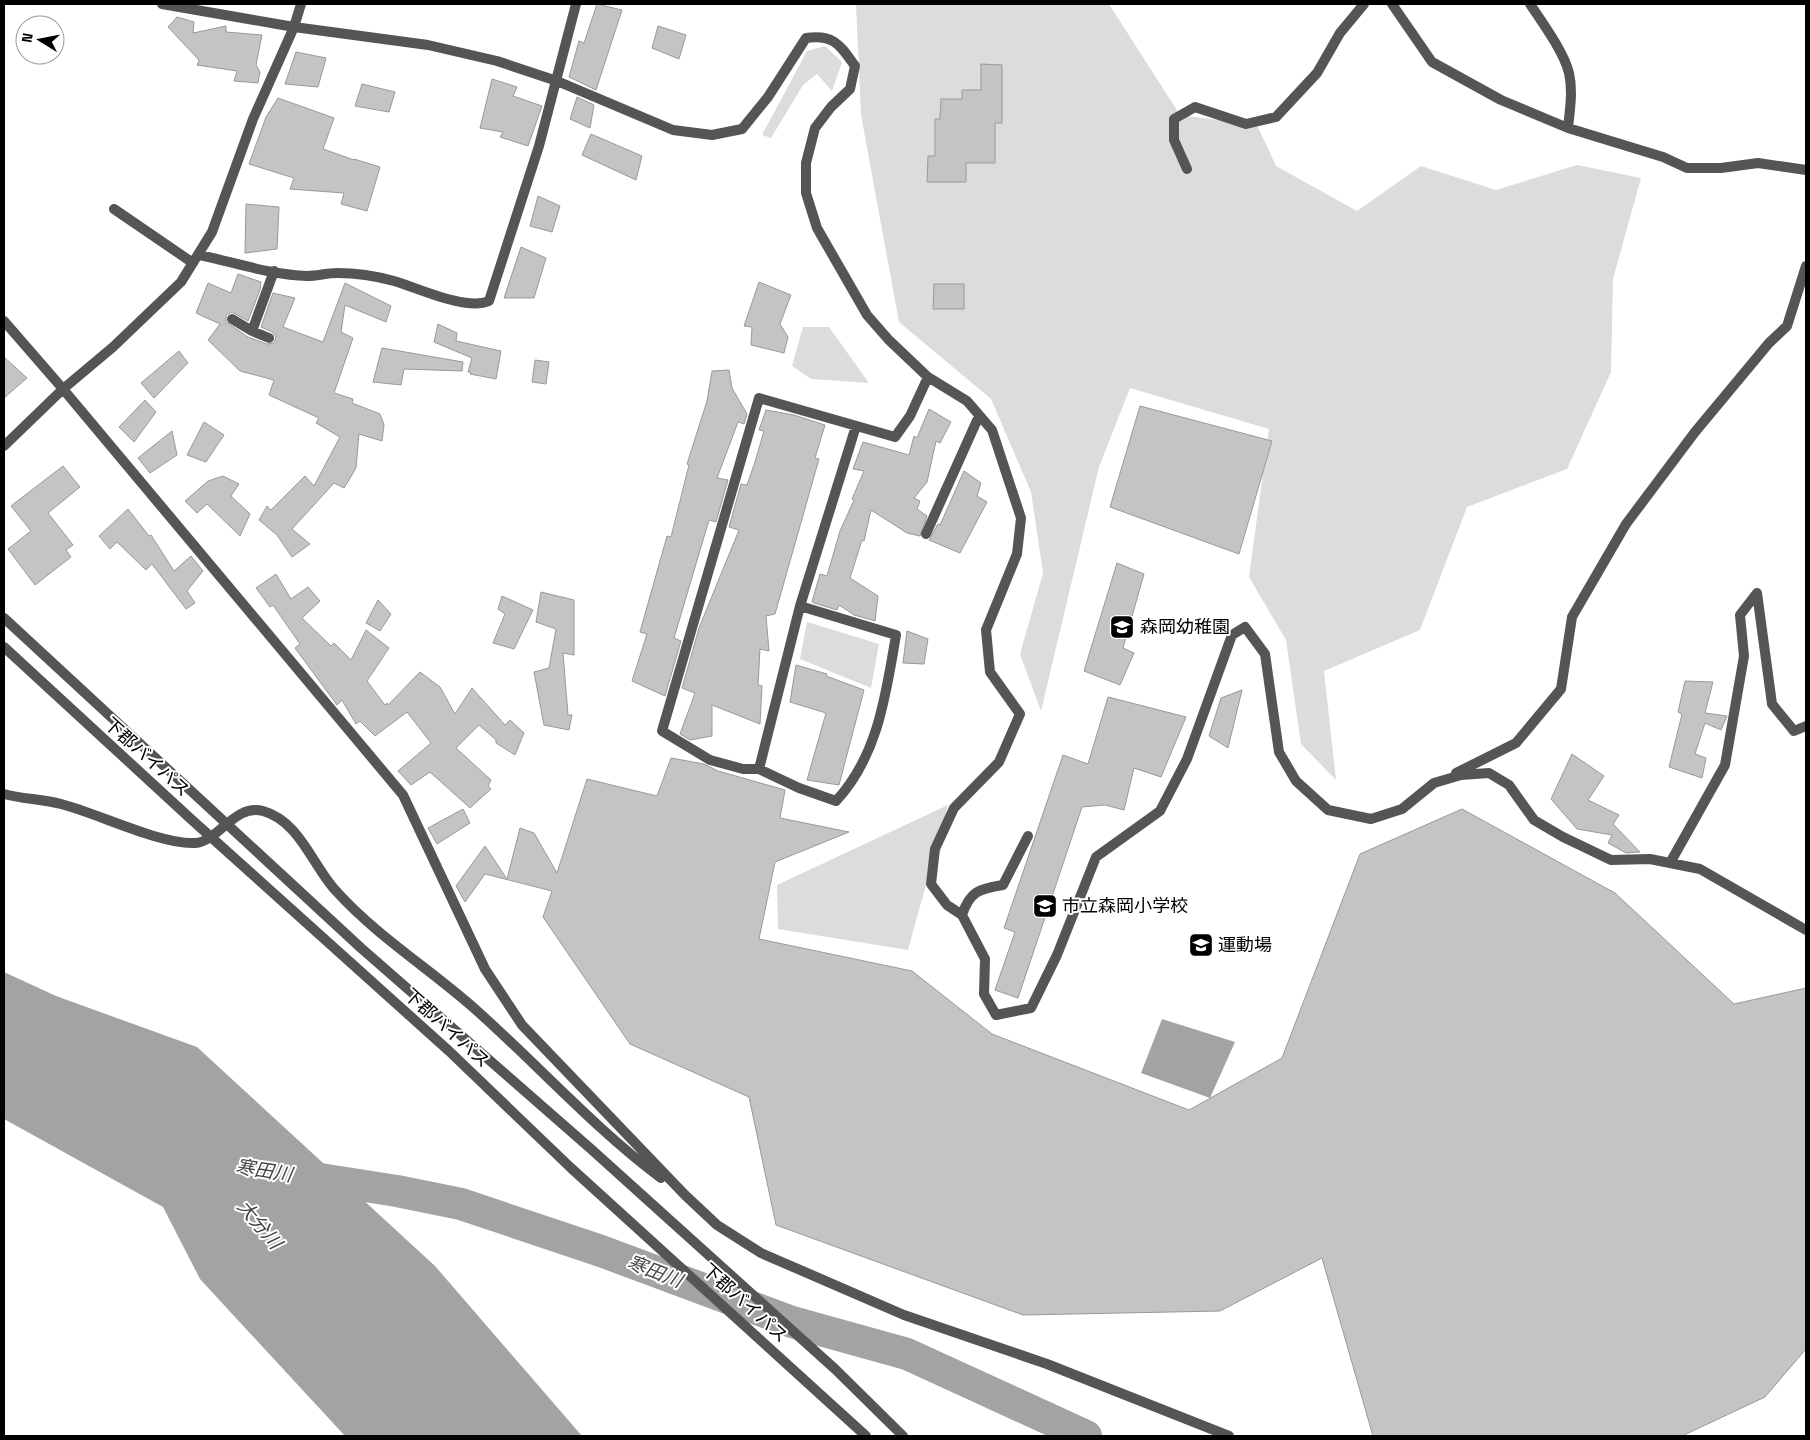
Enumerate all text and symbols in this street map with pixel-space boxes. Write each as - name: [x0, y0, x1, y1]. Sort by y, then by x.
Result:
- north arrow: [15, 15, 65, 65]
- text: N: [18, 32, 37, 44]
- school or university icon: 森岡幼稚園: [1109, 614, 1135, 640]
- place label: 森岡幼稚園: [1140, 615, 1230, 638]
- street label: 下郡バイパス: [100, 712, 195, 801]
- school or university icon: 市立森岡小学校: [1032, 893, 1058, 919]
- place label: 市立森岡小学校: [1062, 894, 1188, 917]
- school or university icon: 運動場: [1188, 932, 1214, 958]
- place label: 運動場: [1218, 933, 1272, 956]
- street label: 下郡バイパス: [400, 983, 495, 1072]
- water label: 寒田川: [234, 1154, 296, 1188]
- water label: 大分川: [232, 1194, 289, 1256]
- water label: 寒田川: [624, 1250, 688, 1294]
- street label: 下郡バイパス: [698, 1258, 793, 1347]

